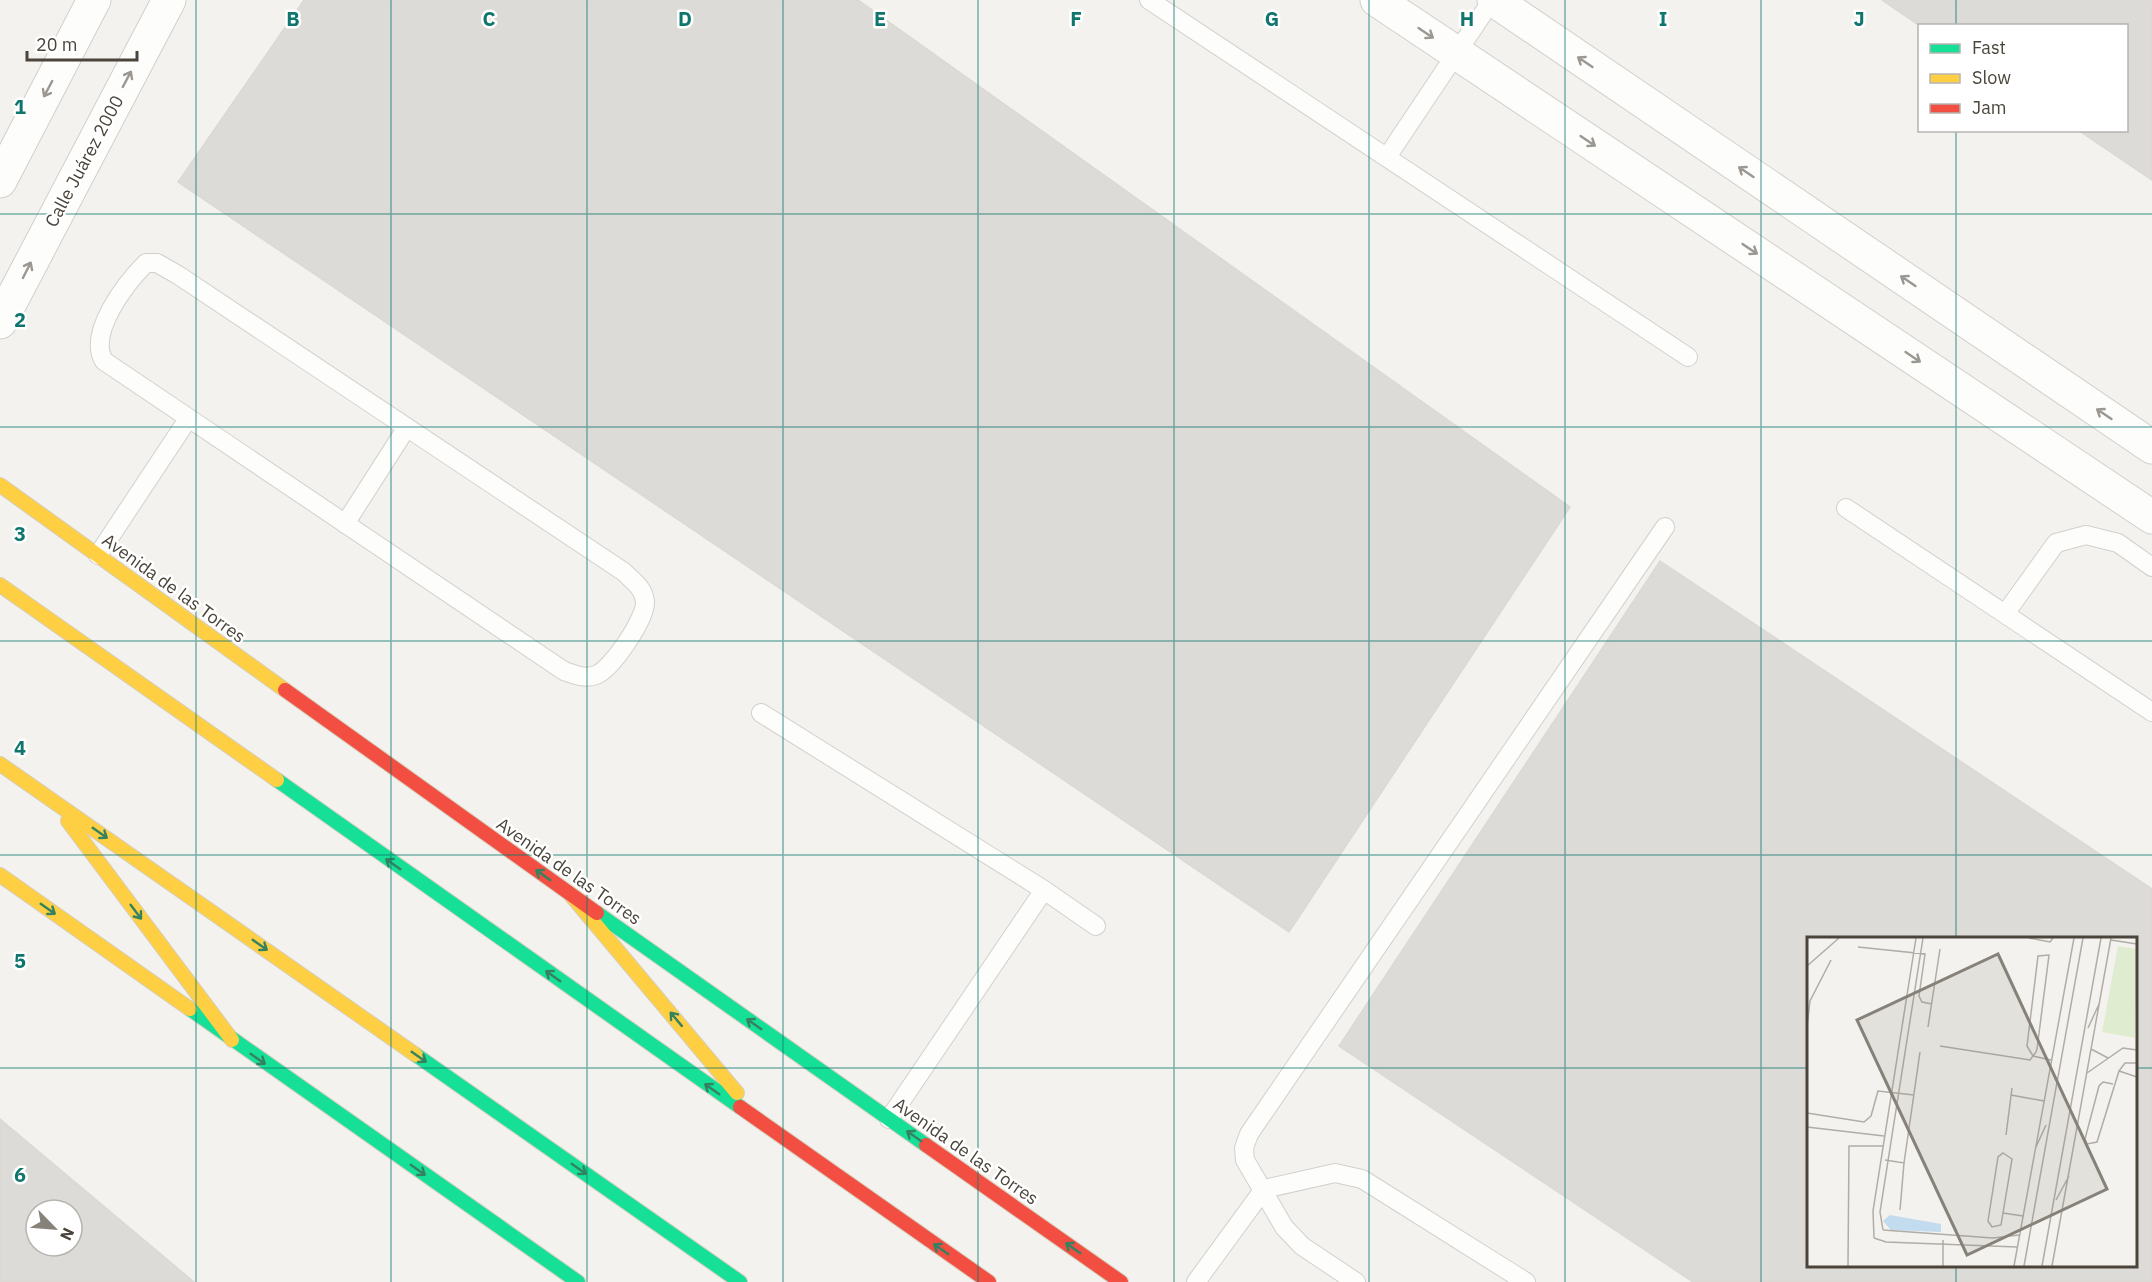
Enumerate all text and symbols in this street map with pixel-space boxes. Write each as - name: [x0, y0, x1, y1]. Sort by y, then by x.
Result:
- text: B: [286, 5, 300, 32]
- text: C: [482, 5, 496, 32]
- text: D: [678, 5, 692, 32]
- text: E: [874, 5, 886, 32]
- text: F: [1070, 5, 1082, 32]
- text: G: [1265, 5, 1279, 32]
- text: H: [1460, 5, 1474, 32]
- text: I: [1659, 5, 1667, 32]
- text: J: [1853, 5, 1865, 32]
- scale bar: [27, 24, 136, 62]
- legend: [1918, 24, 2128, 132]
- one-way arrow: [1417, 26, 1434, 39]
- text: 20 m: [36, 33, 78, 56]
- text: Fast: [1972, 36, 2006, 59]
- one-way arrow: [1577, 56, 1594, 68]
- text: Slow: [1972, 66, 2011, 89]
- one-way arrow: [122, 70, 133, 88]
- one-way arrow: [41, 80, 53, 98]
- street label: Calle Juárez 2000: [40, 91, 128, 231]
- text: 1: [14, 93, 26, 120]
- text: Jam: [1972, 96, 2007, 119]
- one-way arrow: [1579, 135, 1596, 147]
- one-way arrow: [1738, 165, 1755, 178]
- one-way arrow: [1742, 243, 1758, 255]
- one-way arrow: [21, 261, 33, 279]
- one-way arrow: [1900, 275, 1916, 287]
- text: 2: [14, 306, 26, 333]
- one-way arrow: [1904, 351, 1920, 363]
- one-way arrow: [2095, 408, 2112, 421]
- text: 3: [14, 520, 26, 547]
- street label: Avenida de las Torres: [98, 528, 250, 648]
- text: 4: [14, 734, 26, 761]
- street label: Avenida de las Torres: [492, 812, 646, 930]
- one-way arrow: [92, 826, 108, 839]
- one-way arrow: [386, 858, 402, 870]
- one-way arrow: [536, 869, 552, 881]
- one-way arrow: [39, 903, 55, 915]
- one-way arrow: [129, 903, 142, 919]
- inset map: [1807, 937, 2137, 1267]
- one-way arrow: [251, 939, 267, 951]
- text: 5: [14, 947, 26, 974]
- one-way arrow: [545, 970, 561, 982]
- one-way arrow: [670, 1012, 683, 1028]
- one-way arrow: [747, 1018, 763, 1030]
- one-way arrow: [411, 1051, 427, 1063]
- one-way arrow: [249, 1053, 266, 1065]
- one-way arrow: [704, 1083, 720, 1095]
- street label: Avenida de las Torres: [889, 1092, 1043, 1210]
- one-way arrow: [906, 1130, 922, 1142]
- text: 6: [14, 1161, 26, 1188]
- one-way arrow: [570, 1163, 586, 1175]
- one-way arrow: [409, 1164, 425, 1176]
- north arrow: [24, 1198, 84, 1258]
- text: N: [56, 1225, 79, 1244]
- one-way arrow: [1065, 1242, 1082, 1254]
- one-way arrow: [933, 1243, 949, 1255]

